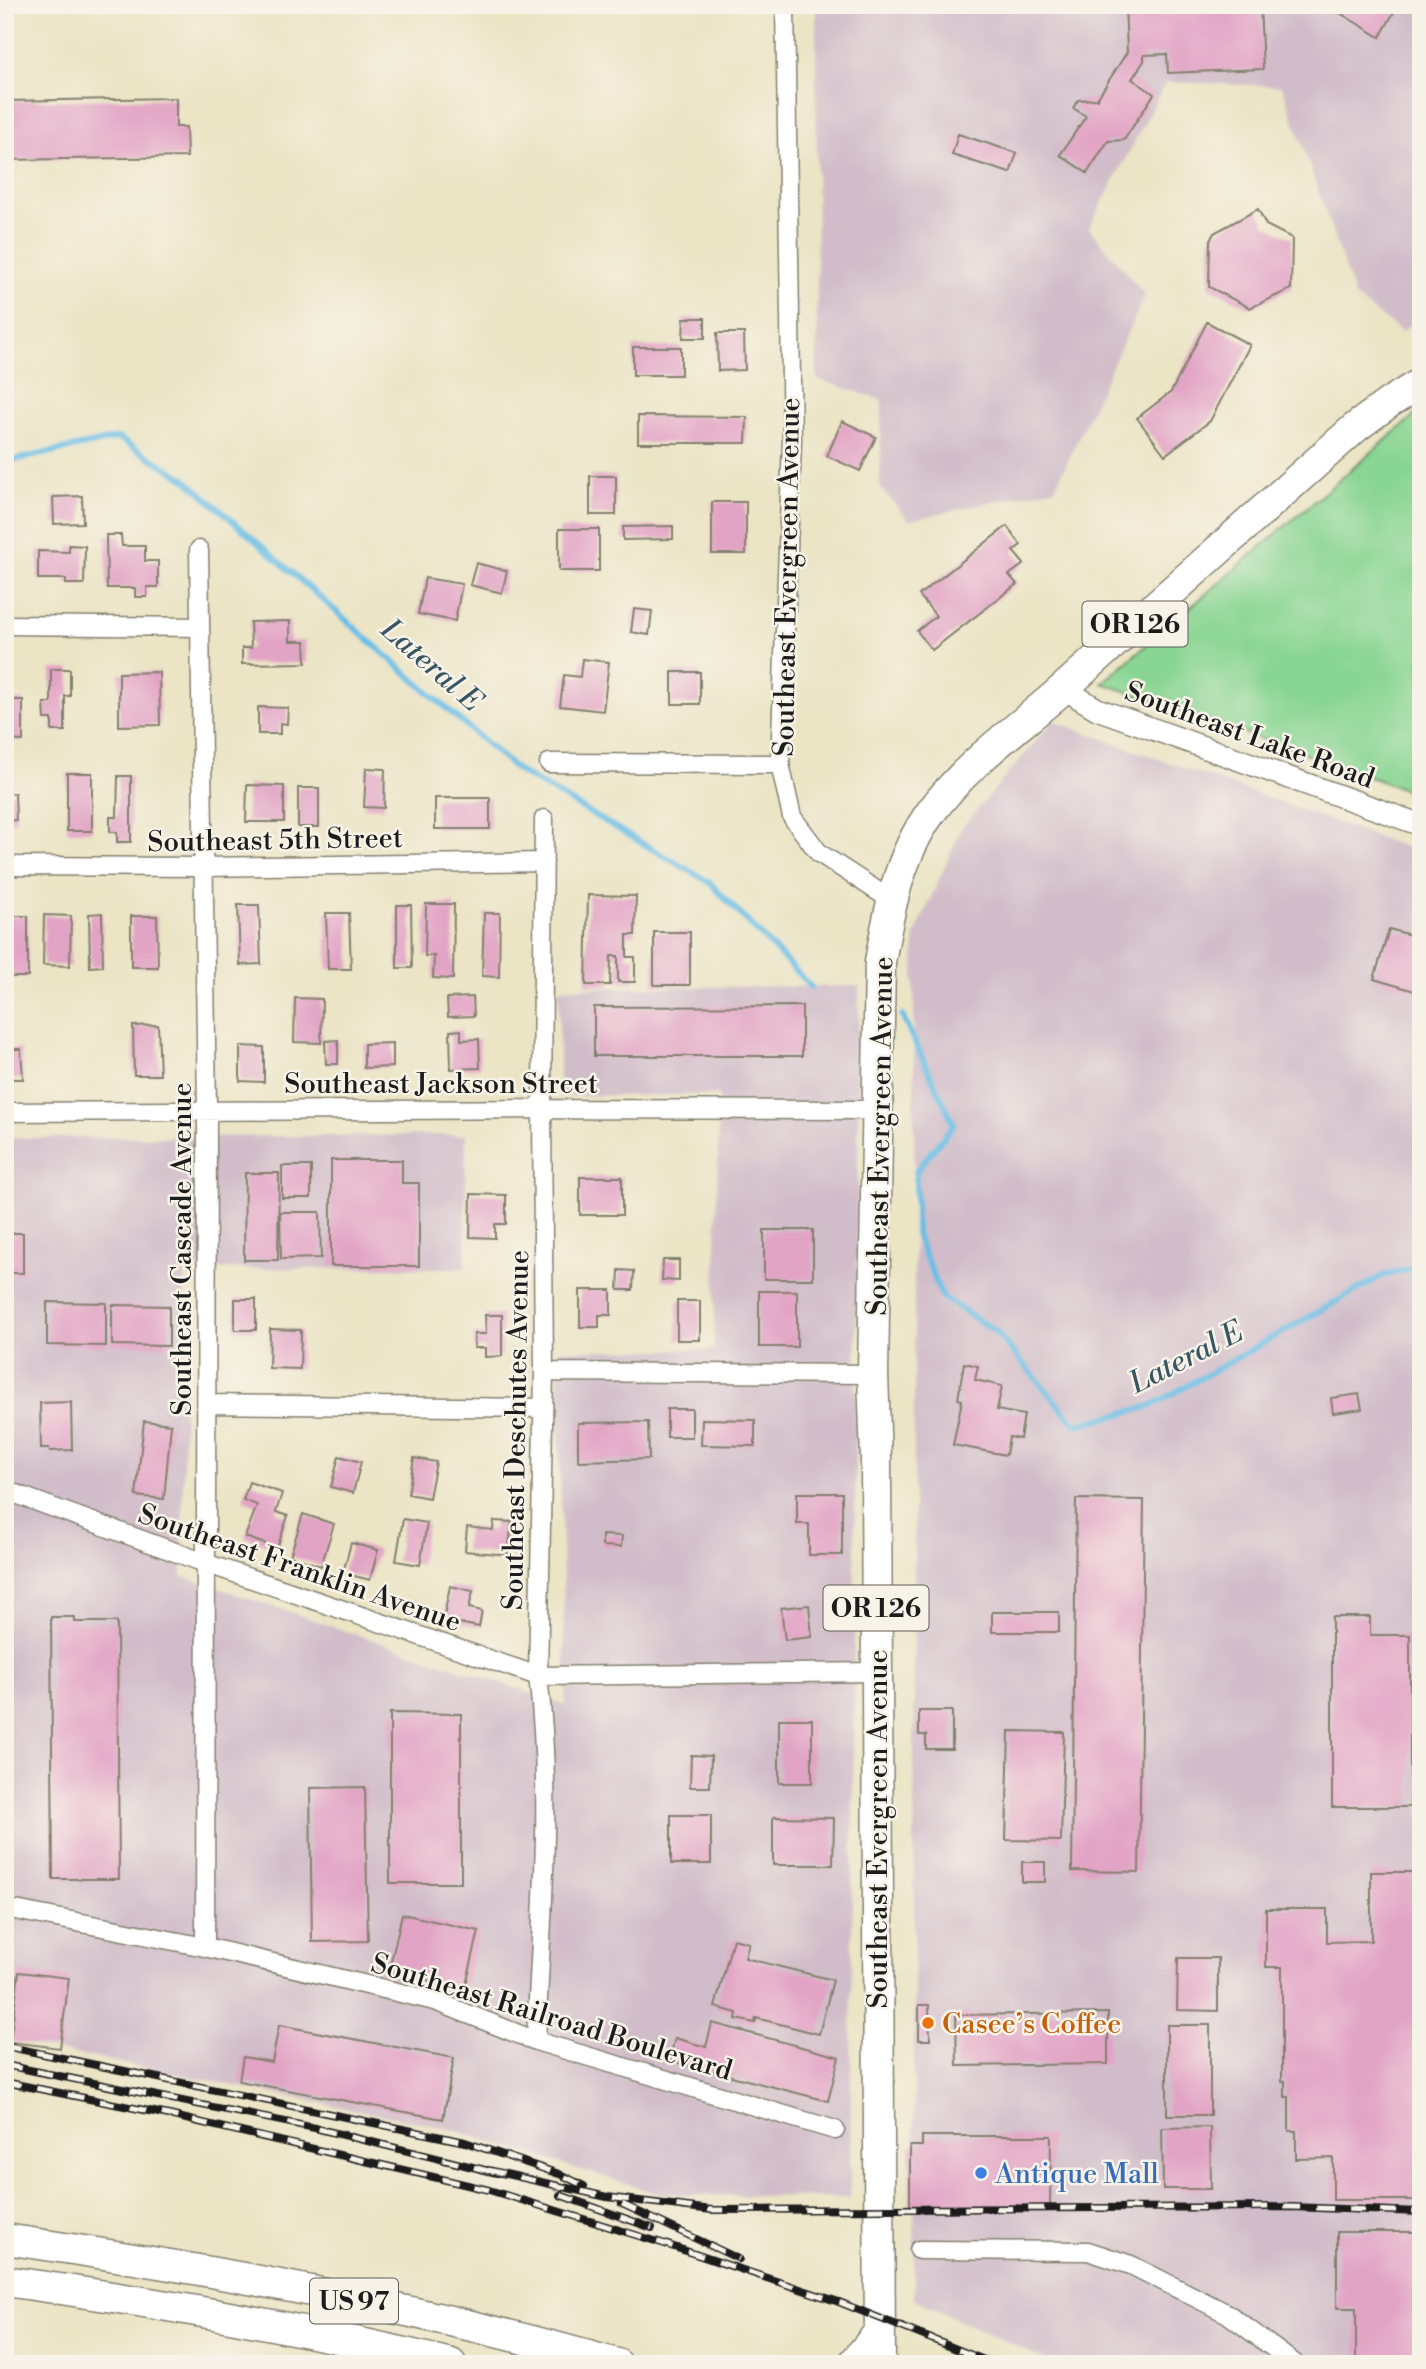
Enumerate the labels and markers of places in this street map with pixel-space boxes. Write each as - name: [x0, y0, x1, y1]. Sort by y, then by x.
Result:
- place label: Casee’s Coffee: [942, 2007, 1121, 2042]
- marker: Casee’s Coffee: [920, 2015, 936, 2031]
- place label: Antique Mall: [994, 2157, 1159, 2192]
- marker: Antique Mall: [973, 2165, 989, 2181]

